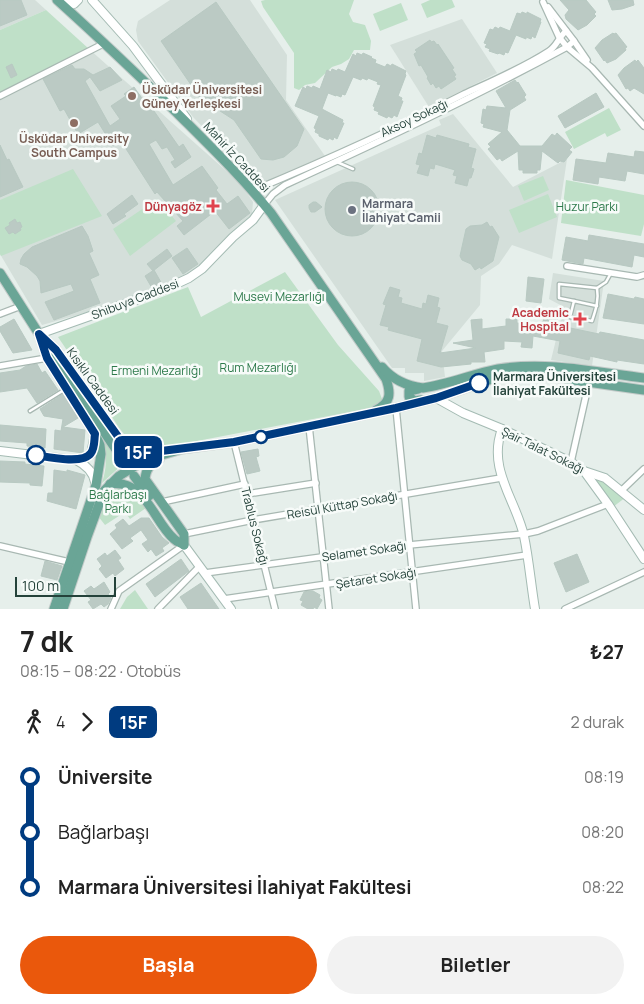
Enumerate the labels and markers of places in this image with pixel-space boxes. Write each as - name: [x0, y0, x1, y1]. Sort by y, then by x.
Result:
- place label: Üsküdar Üniversitesi Güney Yerleşkesi: [142, 81, 262, 112]
- marker: Üsküdar Üniversitesi Güney Yerleşkesi: [126, 90, 138, 102]
- marker: Üsküdar University South Campus: [68, 117, 80, 129]
- place label: Üsküdar University South Campus: [19, 130, 129, 161]
- place label: Marmara İlahiyat Camii: [362, 195, 441, 226]
- place label: Dünyagöz: [144, 198, 202, 215]
- marker: Dünyagöz: [206, 199, 220, 213]
- marker: Marmara İlahiyat Camii: [346, 204, 358, 216]
- place label: Academic Hospital: [512, 304, 569, 335]
- marker: Academic Hospital: [573, 312, 587, 326]
- place label: Marmara Üniversitesi İlahiyat Fakültesi: [493, 368, 616, 399]
- marker: Marmara Üniversitesi İlahiyat Fakültesi: [469, 373, 489, 393]
- unlabelled marker: [254, 430, 268, 444]
- unlabelled marker: [26, 445, 46, 465]

